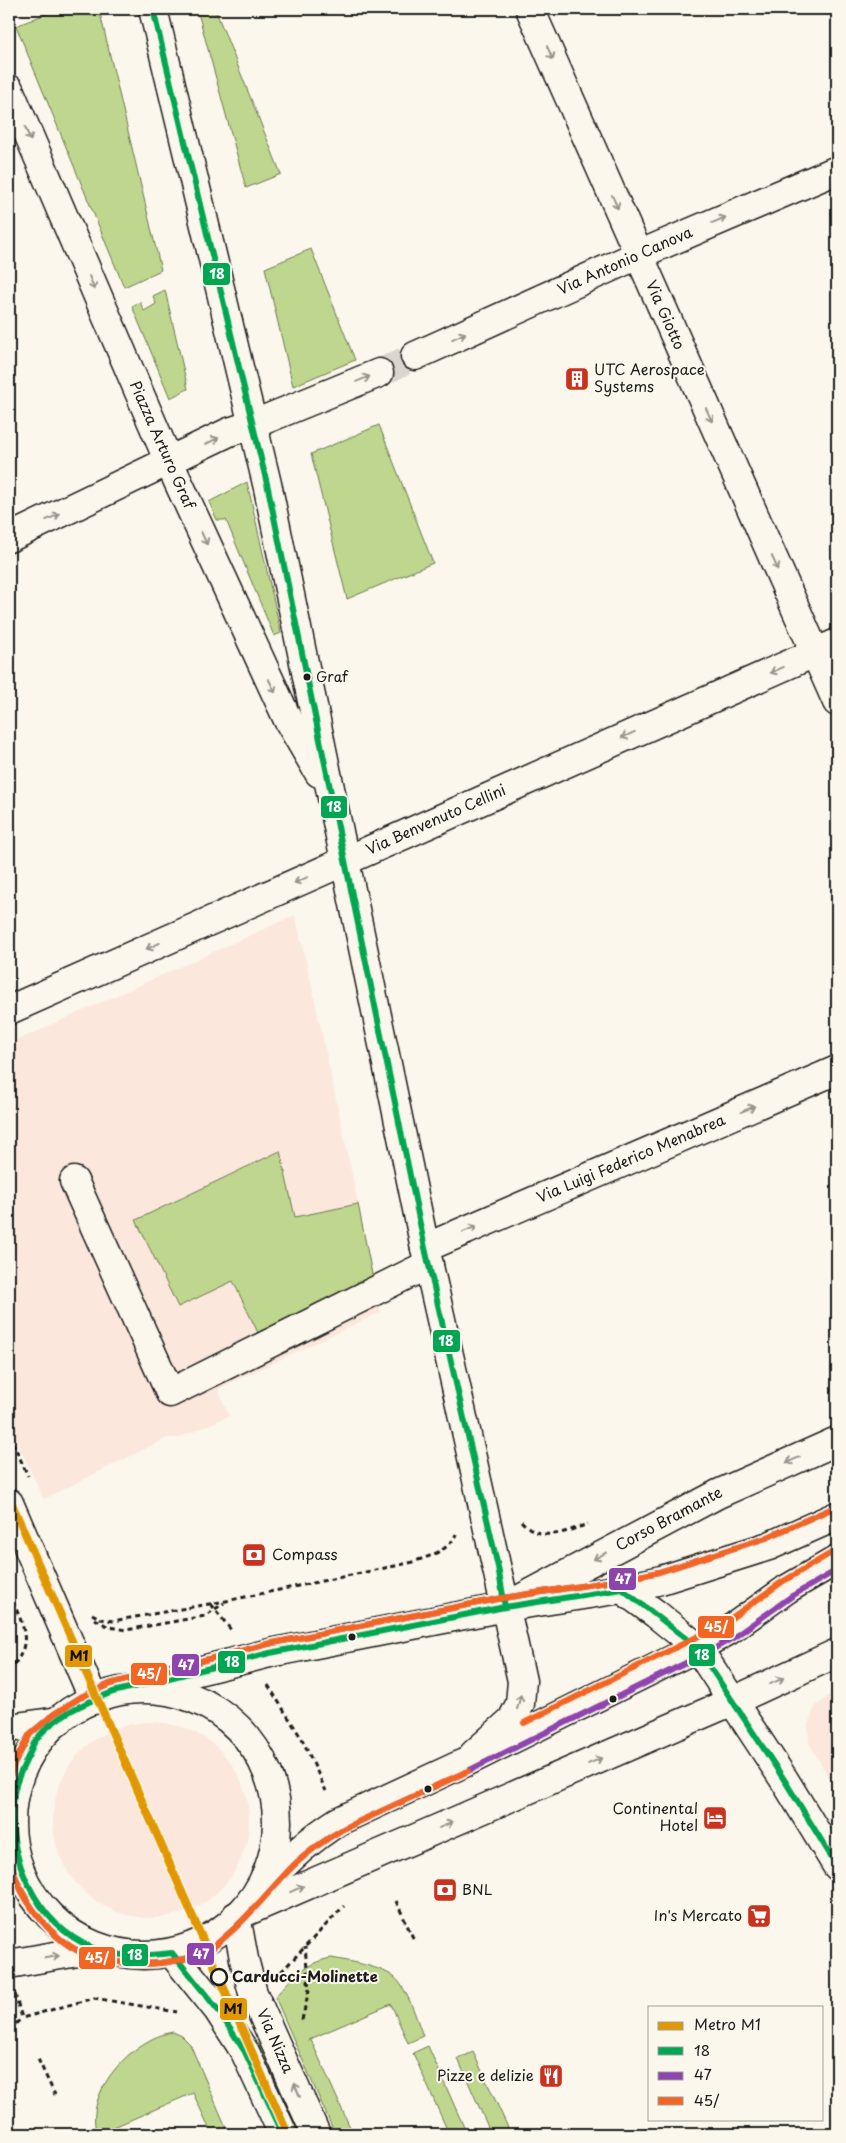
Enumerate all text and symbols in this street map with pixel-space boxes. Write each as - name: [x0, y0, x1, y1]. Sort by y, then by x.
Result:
- one-way arrow: [545, 45, 555, 60]
- one-way arrow: [23, 126, 33, 141]
- one-way arrow: [611, 194, 621, 209]
- one-way arrow: [711, 215, 726, 225]
- street label: Via Antonio Canova: [553, 219, 696, 300]
- line badge: 18: [202, 262, 231, 286]
- text: 18: [209, 263, 225, 284]
- one-way arrow: [87, 275, 97, 290]
- street label: Via Giotto: [641, 276, 692, 353]
- one-way arrow: [451, 331, 466, 340]
- place label: UTC Aerospace Systems: [594, 357, 705, 397]
- building icon: UTC Aerospace Systems: [564, 366, 590, 392]
- one-way arrow: [354, 374, 370, 383]
- street label: Piazza Arturo Graf: [125, 377, 202, 513]
- one-way arrow: [705, 407, 715, 422]
- one-way arrow: [204, 435, 219, 445]
- one-way arrow: [45, 512, 60, 522]
- one-way arrow: [200, 530, 209, 545]
- one-way arrow: [771, 555, 781, 570]
- place label: Graf: [316, 666, 349, 687]
- one-way arrow: [770, 666, 785, 676]
- marker: Graf: [302, 672, 312, 682]
- one-way arrow: [268, 678, 278, 693]
- one-way arrow: [621, 731, 636, 741]
- street label: Via Benvenuto Cellini: [362, 777, 509, 860]
- line badge: 18: [320, 795, 348, 819]
- text: 18: [326, 796, 342, 817]
- one-way arrow: [294, 875, 309, 885]
- one-way arrow: [146, 941, 161, 951]
- one-way arrow: [740, 1103, 755, 1113]
- street label: Via Luigi Federico Menabrea: [533, 1107, 729, 1208]
- one-way arrow: [462, 1223, 477, 1233]
- line badge: 18: [432, 1329, 461, 1353]
- text: 18: [438, 1330, 454, 1351]
- one-way arrow: [786, 1456, 801, 1466]
- street label: Corso Bramante: [611, 1480, 726, 1556]
- bank icon: Compass: [241, 1542, 267, 1568]
- place label: Compass: [272, 1542, 338, 1565]
- one-way arrow: [593, 1552, 608, 1561]
- line badge: 47: [608, 1567, 637, 1591]
- text: 47: [615, 1568, 632, 1589]
- line badge: 45/: [697, 1615, 735, 1639]
- text: 45/: [704, 1616, 728, 1637]
- unlabelled marker: [347, 1632, 357, 1642]
- line badge: 18: [688, 1643, 716, 1667]
- line badge: M1: [64, 1644, 93, 1668]
- text: 18: [694, 1644, 710, 1665]
- text: M1: [69, 1645, 89, 1666]
- line badge: 18: [217, 1650, 246, 1674]
- text: 18: [224, 1651, 240, 1672]
- line badge: 47: [171, 1653, 200, 1677]
- text: 47: [178, 1654, 195, 1675]
- line badge: 45/: [130, 1662, 168, 1686]
- text: 45/: [137, 1663, 161, 1684]
- one-way arrow: [769, 1676, 784, 1685]
- unlabelled marker: [608, 1694, 618, 1704]
- one-way arrow: [515, 1695, 524, 1711]
- one-way arrow: [587, 1755, 602, 1765]
- unlabelled marker: [423, 1784, 433, 1794]
- place label: Continental Hotel: [613, 1796, 698, 1836]
- hotel icon: Continental Hotel: [702, 1805, 728, 1831]
- one-way arrow: [438, 1819, 453, 1829]
- bank icon: BNL: [432, 1877, 458, 1903]
- place label: BNL: [462, 1877, 493, 1900]
- one-way arrow: [289, 1884, 304, 1894]
- place label: In's Mercato: [654, 1903, 742, 1926]
- supermarket icon: In's Mercato: [746, 1903, 772, 1929]
- line badge: 47: [186, 1942, 215, 1966]
- line badge: 18: [121, 1943, 149, 1967]
- text: 47: [193, 1943, 210, 1964]
- text: 18: [127, 1944, 143, 1965]
- line badge: 45/: [78, 1946, 116, 1970]
- text: 45/: [85, 1947, 109, 1968]
- one-way arrow: [43, 1951, 59, 1961]
- place label: Carducci-Molinette: [232, 1964, 378, 1987]
- marker: Carducci-Molinette: [210, 1968, 228, 1986]
- line badge: M1: [219, 1997, 248, 2021]
- text: M1: [223, 1998, 243, 2019]
- street label: Via Nizza: [252, 2004, 301, 2077]
- legend: [648, 2006, 824, 2120]
- text: Metro M1: [694, 2012, 761, 2035]
- text: 18: [694, 2038, 710, 2061]
- text: 47: [694, 2062, 712, 2085]
- place label: Pizze e delizie: [437, 2063, 534, 2086]
- restaurant icon: Pizze e delizie: [538, 2063, 564, 2089]
- one-way arrow: [291, 2083, 301, 2098]
- text: 45/: [694, 2088, 720, 2111]

